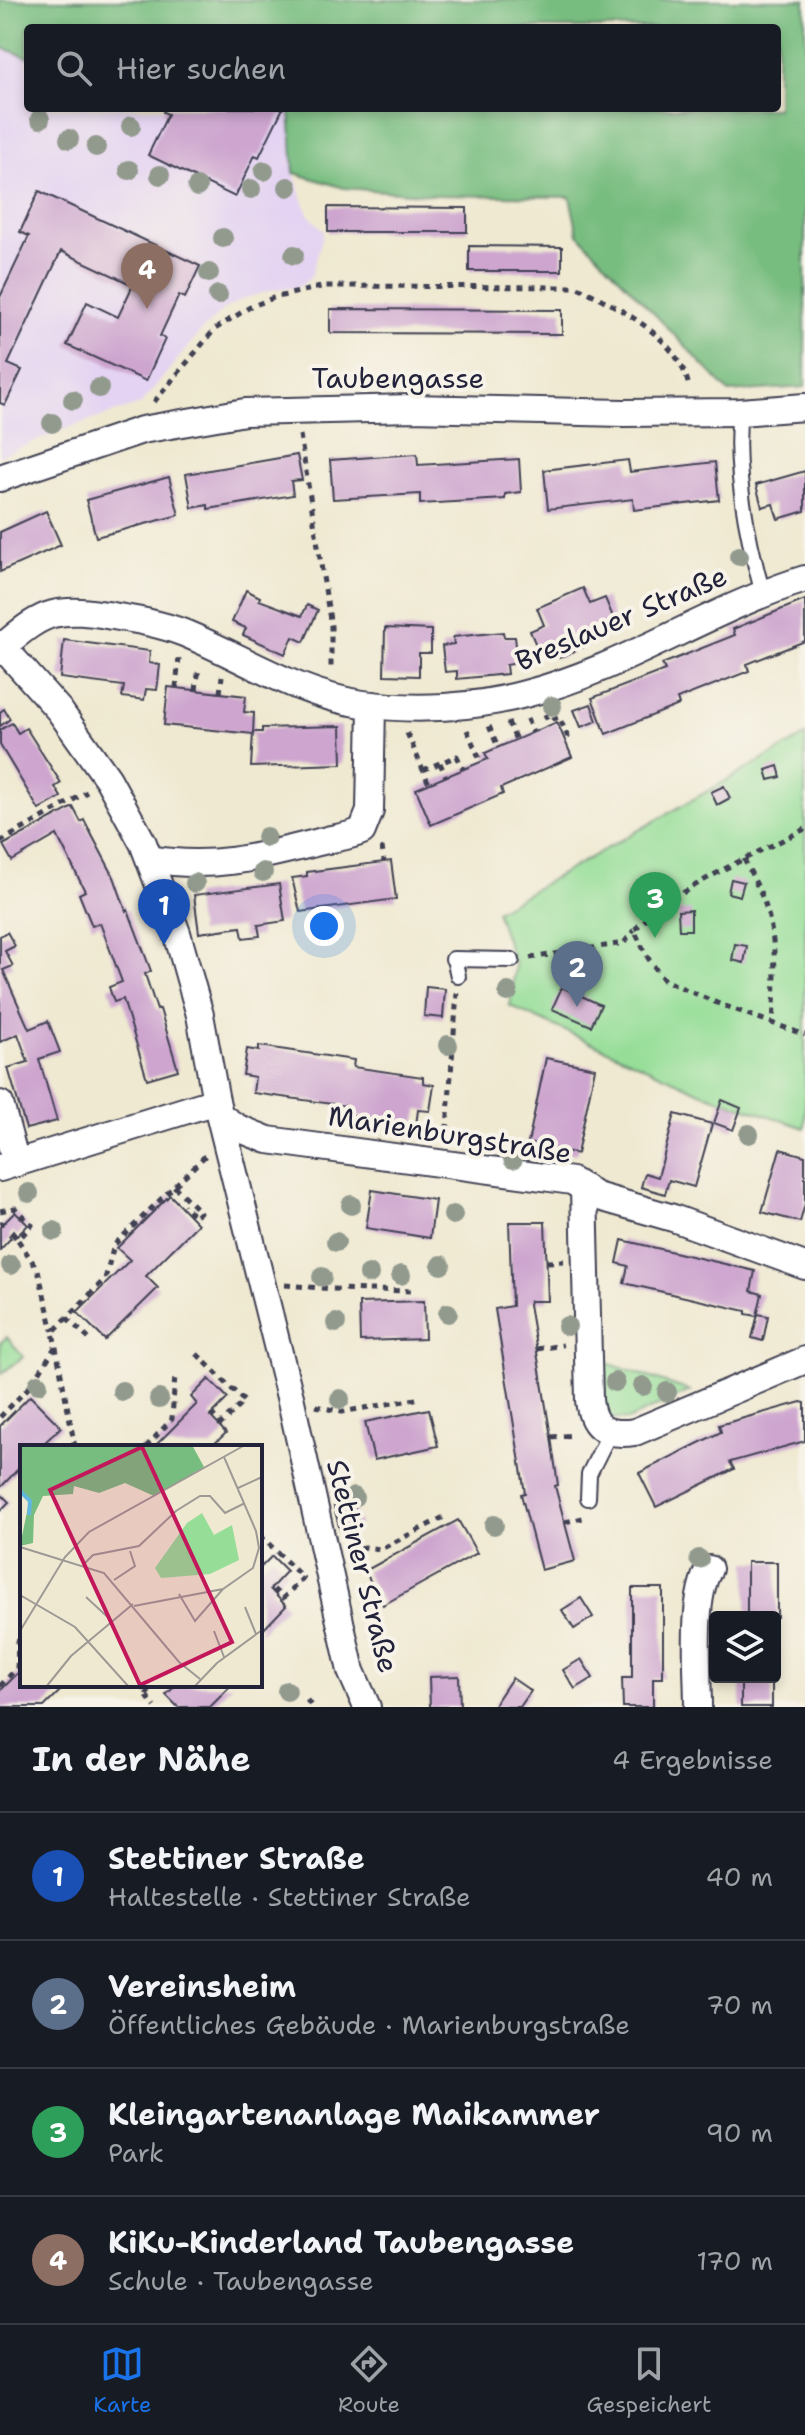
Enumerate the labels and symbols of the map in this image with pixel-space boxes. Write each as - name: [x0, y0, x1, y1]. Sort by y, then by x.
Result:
- pin: 4: [121, 243, 173, 309]
- street label: Taubengasse: [312, 359, 484, 397]
- street label: Breslauer Straße: [509, 556, 733, 680]
- pin: 3: [629, 872, 681, 938]
- pin: 1: [138, 879, 190, 945]
- your location: [304, 906, 344, 946]
- pin: 2: [551, 941, 603, 1007]
- street label: Marienburgstraße: [326, 1096, 574, 1172]
- inset map: [20, 1445, 262, 1687]
- street label: Stettiner Straße: [318, 1455, 408, 1677]

